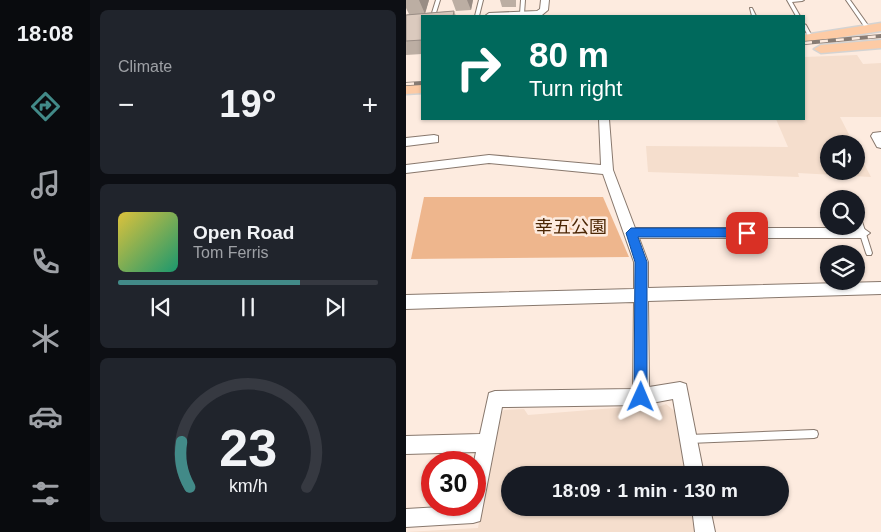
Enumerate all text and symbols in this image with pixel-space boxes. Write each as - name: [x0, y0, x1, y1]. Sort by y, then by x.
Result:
- text: 18:08: [17, 21, 73, 46]
- icon: right: [446, 35, 511, 100]
- text: 80 m: [529, 35, 609, 74]
- text: Climate: [118, 58, 172, 75]
- text: Turn right: [529, 76, 622, 101]
- text: 19°: [219, 83, 277, 125]
- icon: directions: [28, 89, 63, 124]
- text: −: [118, 89, 134, 120]
- text: +: [362, 89, 378, 120]
- map controls: [820, 135, 865, 290]
- button: sound: [820, 135, 865, 180]
- icon: music: [28, 167, 63, 202]
- button: search: [820, 190, 865, 235]
- pin: [726, 212, 768, 254]
- park label: 幸五公園: [535, 217, 607, 237]
- icon: arrive: [733, 219, 761, 247]
- text: Open Road: [193, 222, 294, 243]
- icon: phone: [28, 244, 63, 279]
- text: Tom Ferris: [193, 244, 269, 261]
- button: layers: [820, 245, 865, 290]
- icon: previous: [147, 293, 175, 321]
- icon: pause: [234, 293, 262, 321]
- icon: next: [321, 293, 349, 321]
- icon: climate: [28, 321, 63, 356]
- position arrow: [614, 370, 666, 422]
- icon: car: [28, 399, 63, 434]
- text: 23: [219, 419, 277, 477]
- speed limit sign: 30: [421, 451, 486, 516]
- icon: filters: [28, 476, 63, 511]
- text: km/h: [229, 476, 267, 496]
- text: 18:09 · 1 min · 130 m: [552, 480, 738, 501]

